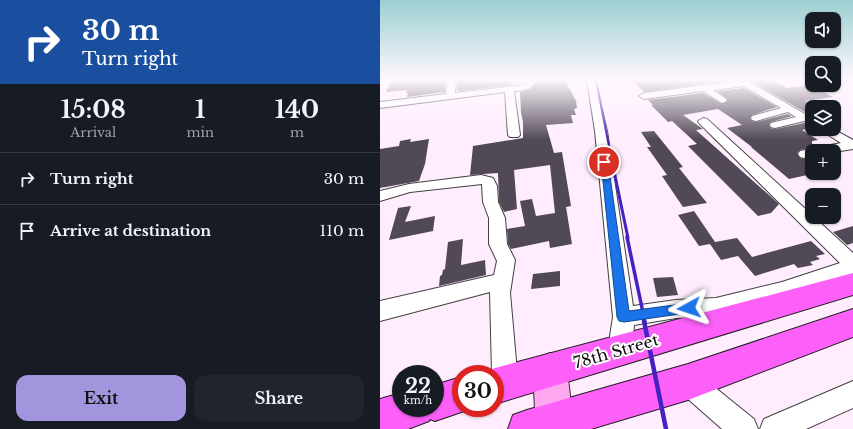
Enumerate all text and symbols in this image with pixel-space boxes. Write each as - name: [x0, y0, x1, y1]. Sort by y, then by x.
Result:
- map controls: [805, 12, 841, 224]
- button: sound: [805, 12, 841, 48]
- text: 30 m: [82, 13, 159, 48]
- icon: right: [16, 16, 68, 68]
- text: Turn right: [82, 48, 178, 70]
- button: search: [805, 56, 841, 92]
- text: 15:08: [61, 95, 126, 124]
- text: 1: [195, 95, 205, 124]
- text: 140: [275, 95, 319, 124]
- button: layers: [805, 100, 841, 136]
- text: Arrival: [70, 124, 116, 141]
- text: min: [187, 124, 214, 141]
- text: m: [290, 124, 304, 141]
- button: +: [805, 144, 841, 180]
- pin: [587, 145, 621, 179]
- icon: arrive: [593, 151, 615, 173]
- icon: right: [16, 168, 38, 190]
- text: Turn right: [50, 169, 133, 188]
- text: 30 m: [324, 169, 364, 188]
- button: −: [805, 188, 841, 224]
- icon: arrive: [16, 220, 38, 242]
- text: Arrive at destination: [50, 221, 211, 240]
- text: 110 m: [320, 221, 364, 240]
- position arrow: [668, 287, 710, 329]
- street label: 78th Street: [571, 329, 661, 373]
- speed limit sign: 30: [452, 365, 504, 417]
- text: 22: [405, 374, 431, 398]
- button: Exit: [16, 375, 186, 421]
- button: Share: [194, 375, 364, 421]
- text: km/h: [404, 394, 432, 407]

